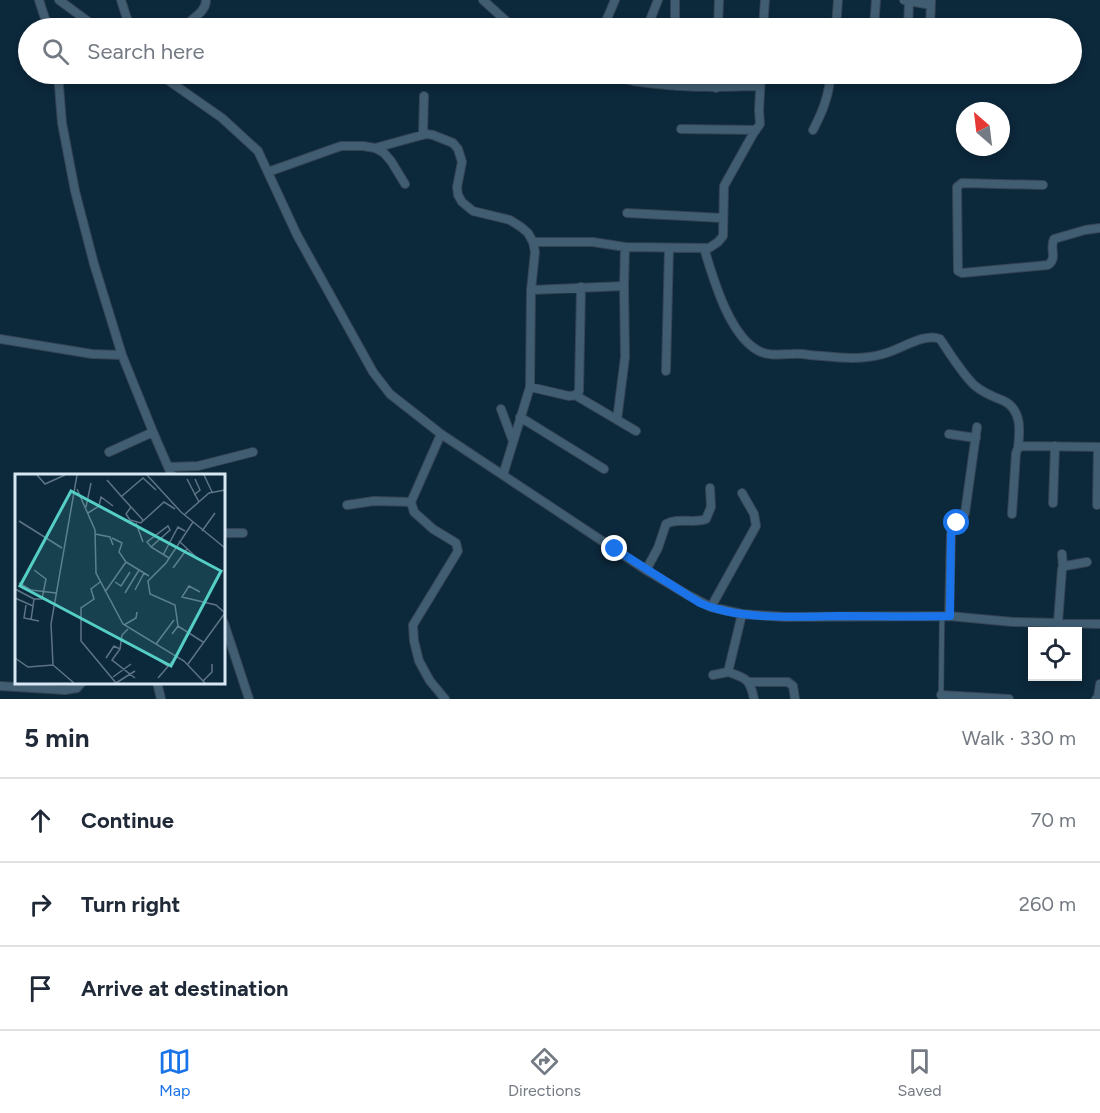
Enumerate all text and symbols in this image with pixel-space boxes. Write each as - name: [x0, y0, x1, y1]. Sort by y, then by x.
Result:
- search box: [18, 18, 1082, 84]
- icon: search: [39, 35, 72, 68]
- text: Search here: [87, 38, 205, 65]
- north arrow: [956, 102, 1010, 156]
- inset map: [15, 474, 225, 684]
- route start: [943, 509, 969, 535]
- route end: [601, 535, 627, 561]
- map controls: [1028, 627, 1082, 681]
- button: locate: [1028, 627, 1082, 681]
- text: 5 min: [24, 722, 90, 754]
- text: Walk · 330 m: [962, 726, 1076, 750]
- icon: ahead: [24, 804, 57, 837]
- text: Continue: [81, 807, 174, 834]
- text: 70 m: [1030, 808, 1076, 832]
- icon: right: [24, 888, 57, 921]
- text: Turn right: [81, 891, 180, 918]
- text: 260 m: [1019, 892, 1076, 916]
- icon: arrive: [24, 972, 57, 1005]
- text: Arrive at destination: [81, 975, 289, 1002]
- tab: Map: [158, 1045, 191, 1100]
- tab: Directions: [508, 1045, 581, 1100]
- tab: Saved: [898, 1045, 942, 1100]

